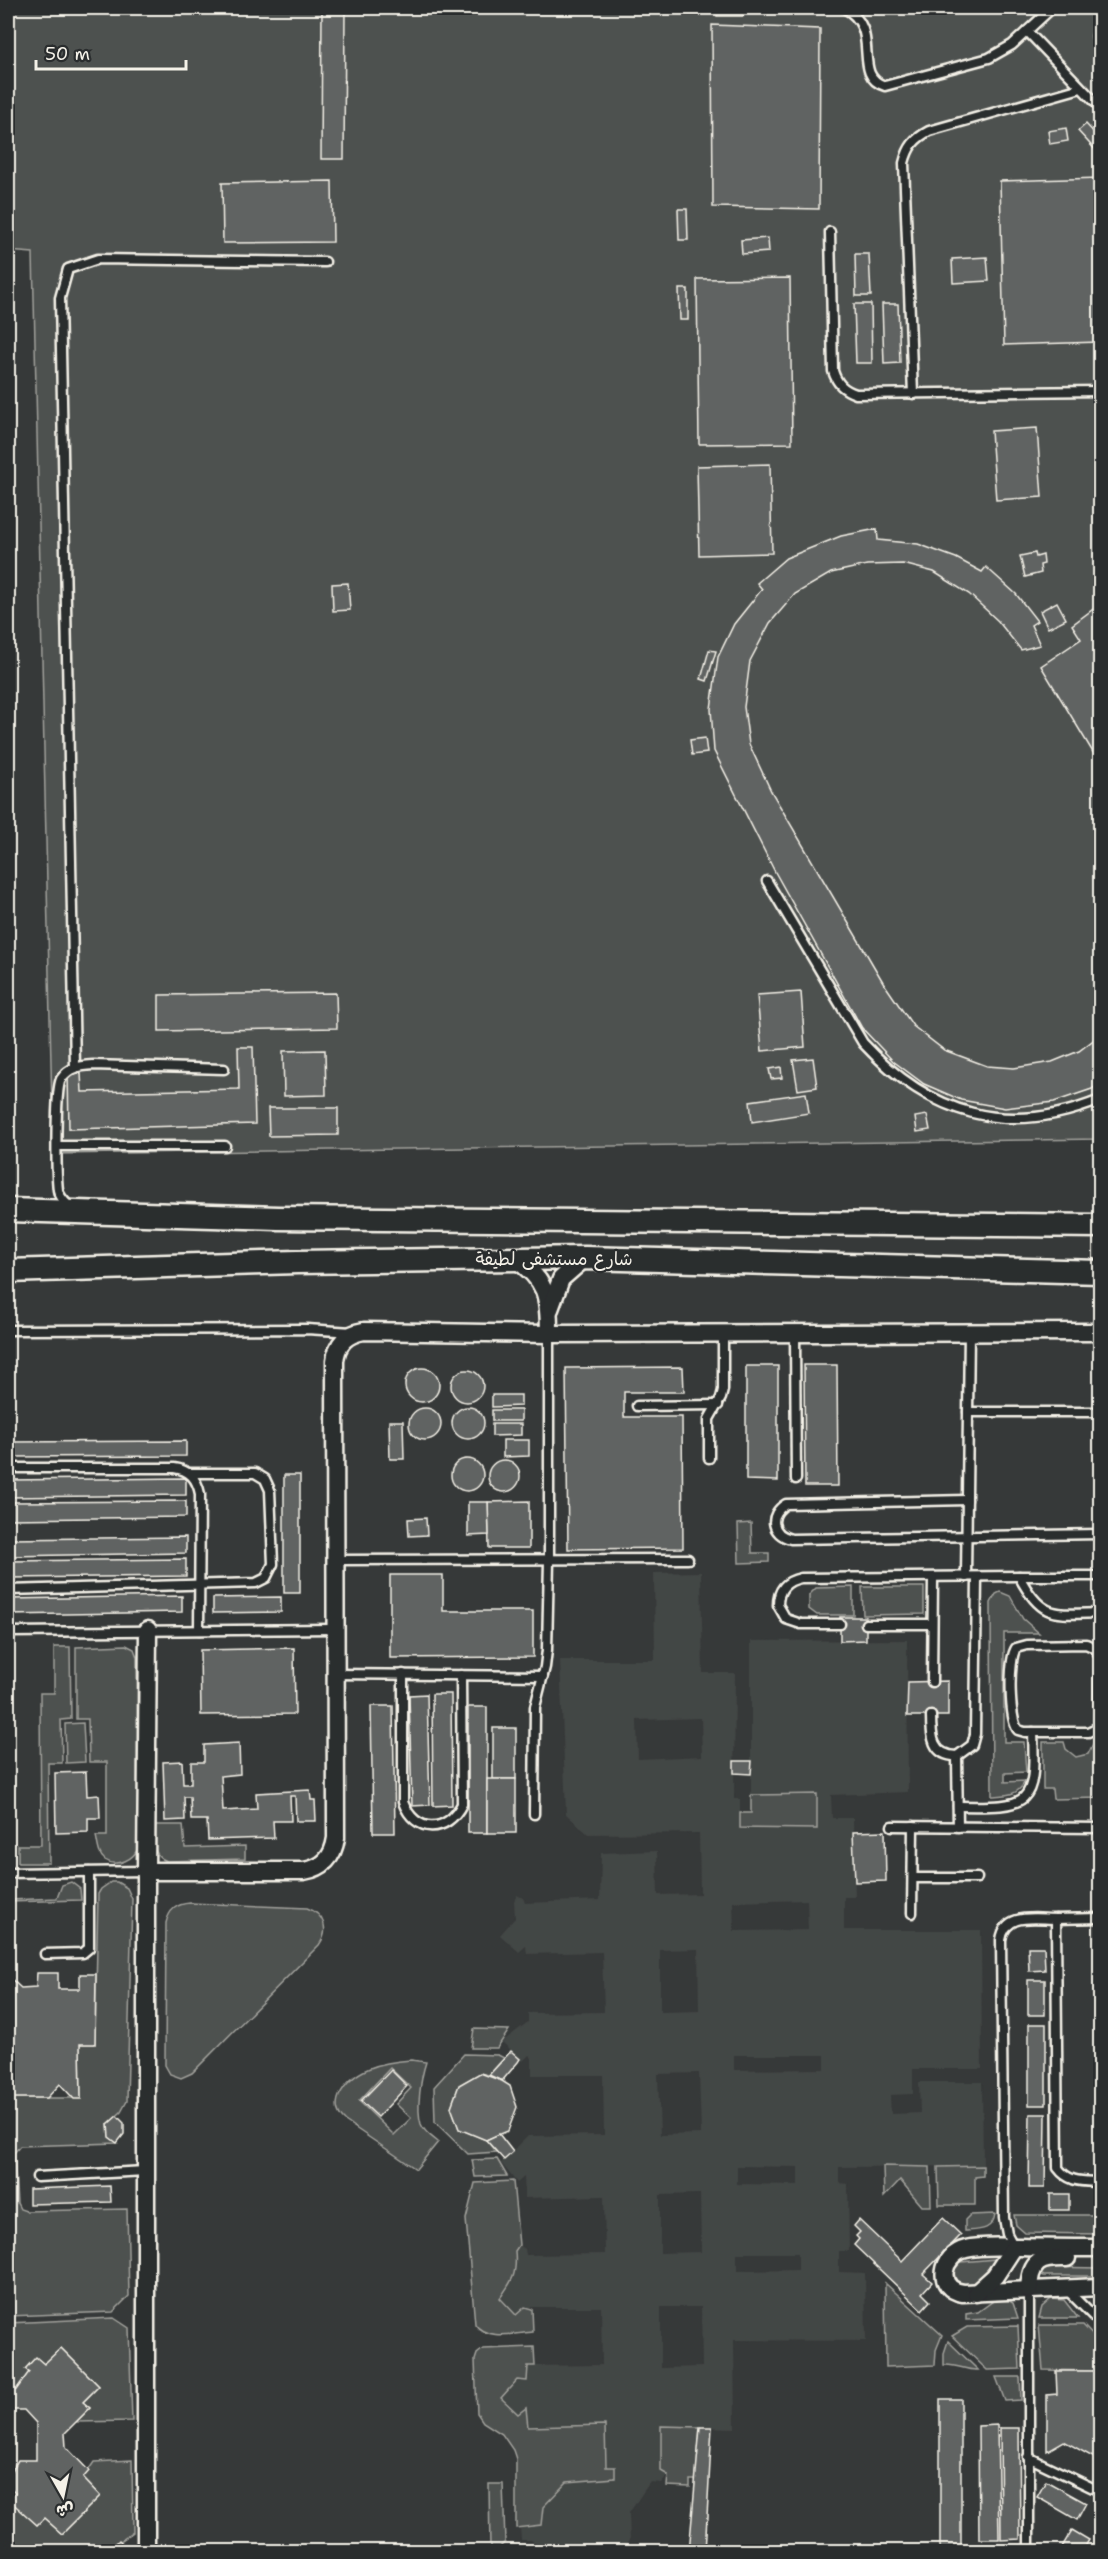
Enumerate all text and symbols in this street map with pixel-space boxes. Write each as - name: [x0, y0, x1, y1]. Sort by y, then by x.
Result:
- scale bar: [36, 33, 186, 71]
- text: 50 m: [45, 42, 90, 66]
- street label: شارع مستشفى لطيفة: [475, 1247, 633, 1271]
- north arrow: [33, 2466, 93, 2526]
- text: ش: [55, 2499, 76, 2522]

